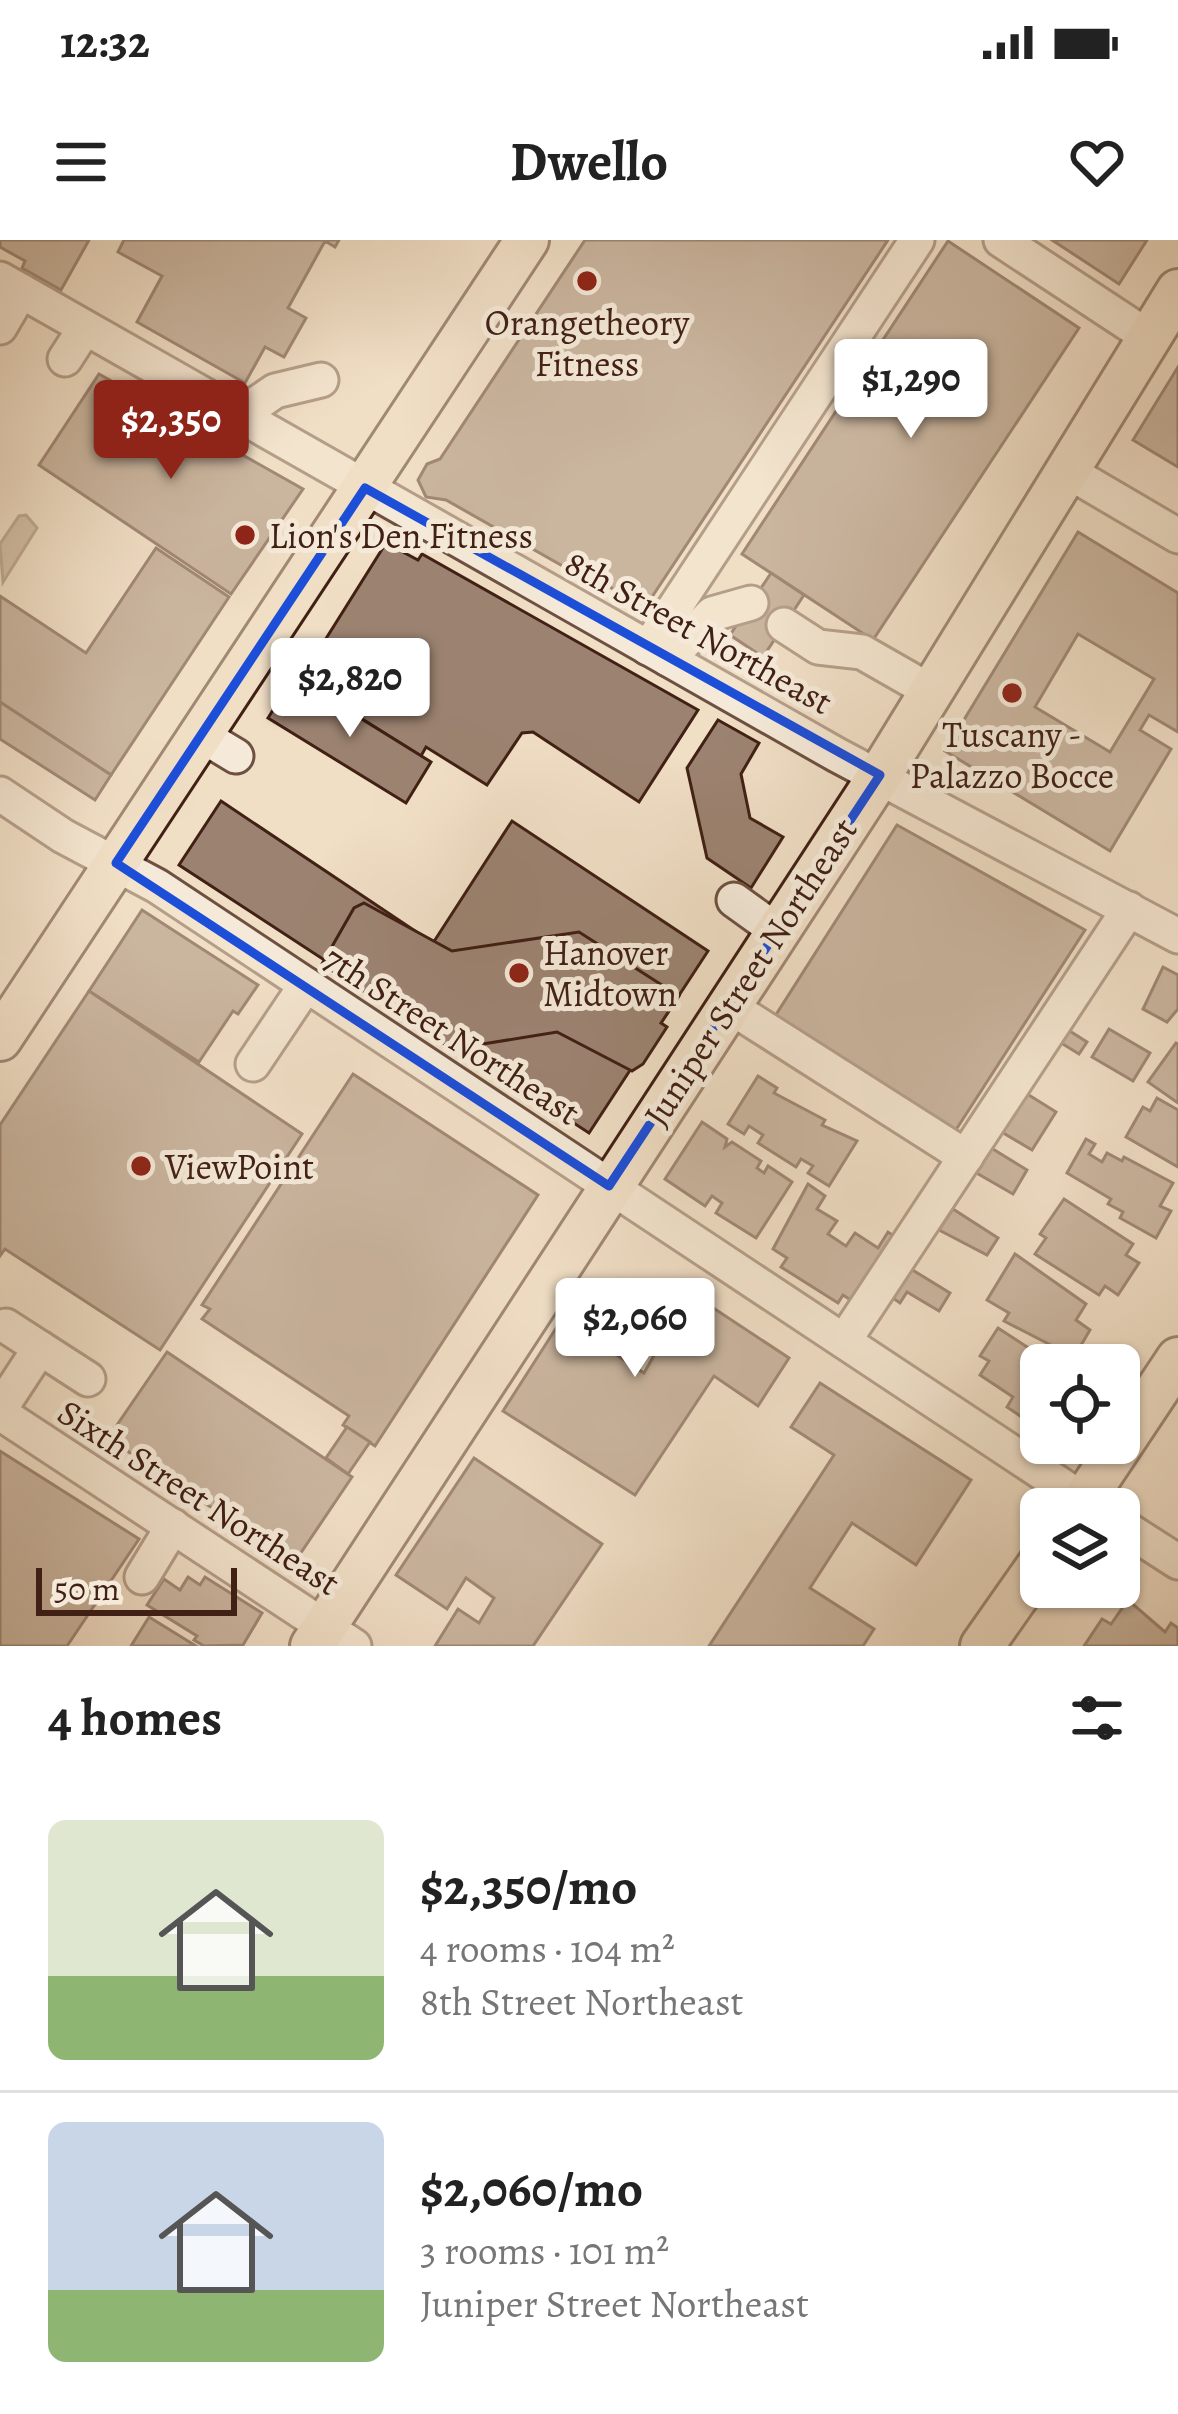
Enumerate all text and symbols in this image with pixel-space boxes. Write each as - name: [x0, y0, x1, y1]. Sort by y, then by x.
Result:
- text: 12:32: [60, 11, 150, 73]
- text: Dwello: [510, 125, 668, 199]
- icon: menu: [48, 129, 114, 195]
- icon: heart: [1064, 129, 1130, 195]
- marker: Orangetheory Fitness: [574, 268, 600, 294]
- place label: Orangetheory Fitness: [485, 298, 690, 388]
- pin: $1,290: [813, 339, 1009, 441]
- text: $1,290: [861, 351, 961, 404]
- pin: $2,350: [73, 380, 269, 482]
- text: $2,350: [121, 392, 221, 445]
- place label: Lion's Den Fitness: [269, 511, 533, 560]
- marker: Lion's Den Fitness: [232, 522, 258, 548]
- street label: 8th Street Northeast: [557, 538, 842, 726]
- pin: $2,820: [252, 638, 448, 740]
- text: $2,820: [298, 650, 402, 703]
- marker: Tuscany - Palazzo Bocce: [999, 680, 1025, 706]
- place label: Tuscany - Palazzo Bocce: [910, 710, 1114, 800]
- street label: Juniper Street Northeast: [632, 808, 868, 1136]
- place label: Hanover Midtown: [543, 928, 677, 1018]
- street label: 7th Street Northeast: [314, 934, 590, 1136]
- marker: Hanover Midtown: [506, 960, 532, 986]
- place label: ViewPoint: [164, 1142, 314, 1191]
- marker: ViewPoint: [128, 1153, 154, 1179]
- pin: $2,060: [537, 1278, 733, 1380]
- text: $2,060: [583, 1290, 687, 1343]
- map controls: [1020, 1344, 1140, 1608]
- button: locate: [1020, 1344, 1140, 1464]
- street label: Sixth Street Northeast: [48, 1387, 350, 1607]
- button: layers: [1020, 1488, 1140, 1608]
- scale bar: [36, 1562, 237, 1615]
- text: 50 m: [54, 1566, 120, 1611]
- text: 4 homes: [48, 1683, 222, 1753]
- icon: filters: [1064, 1685, 1130, 1751]
- text: $2,350/mo: [420, 1852, 637, 1922]
- icon: home: [144, 1868, 288, 2012]
- text: 4 rooms · 104 m²: [420, 1922, 675, 1975]
- text: 8th Street Northeast: [420, 1975, 743, 2028]
- text: $2,060/mo: [420, 2154, 643, 2224]
- icon: home: [144, 2170, 288, 2314]
- text: 3 rooms · 101 m²: [420, 2224, 669, 2277]
- text: Juniper Street Northeast: [420, 2277, 809, 2330]

